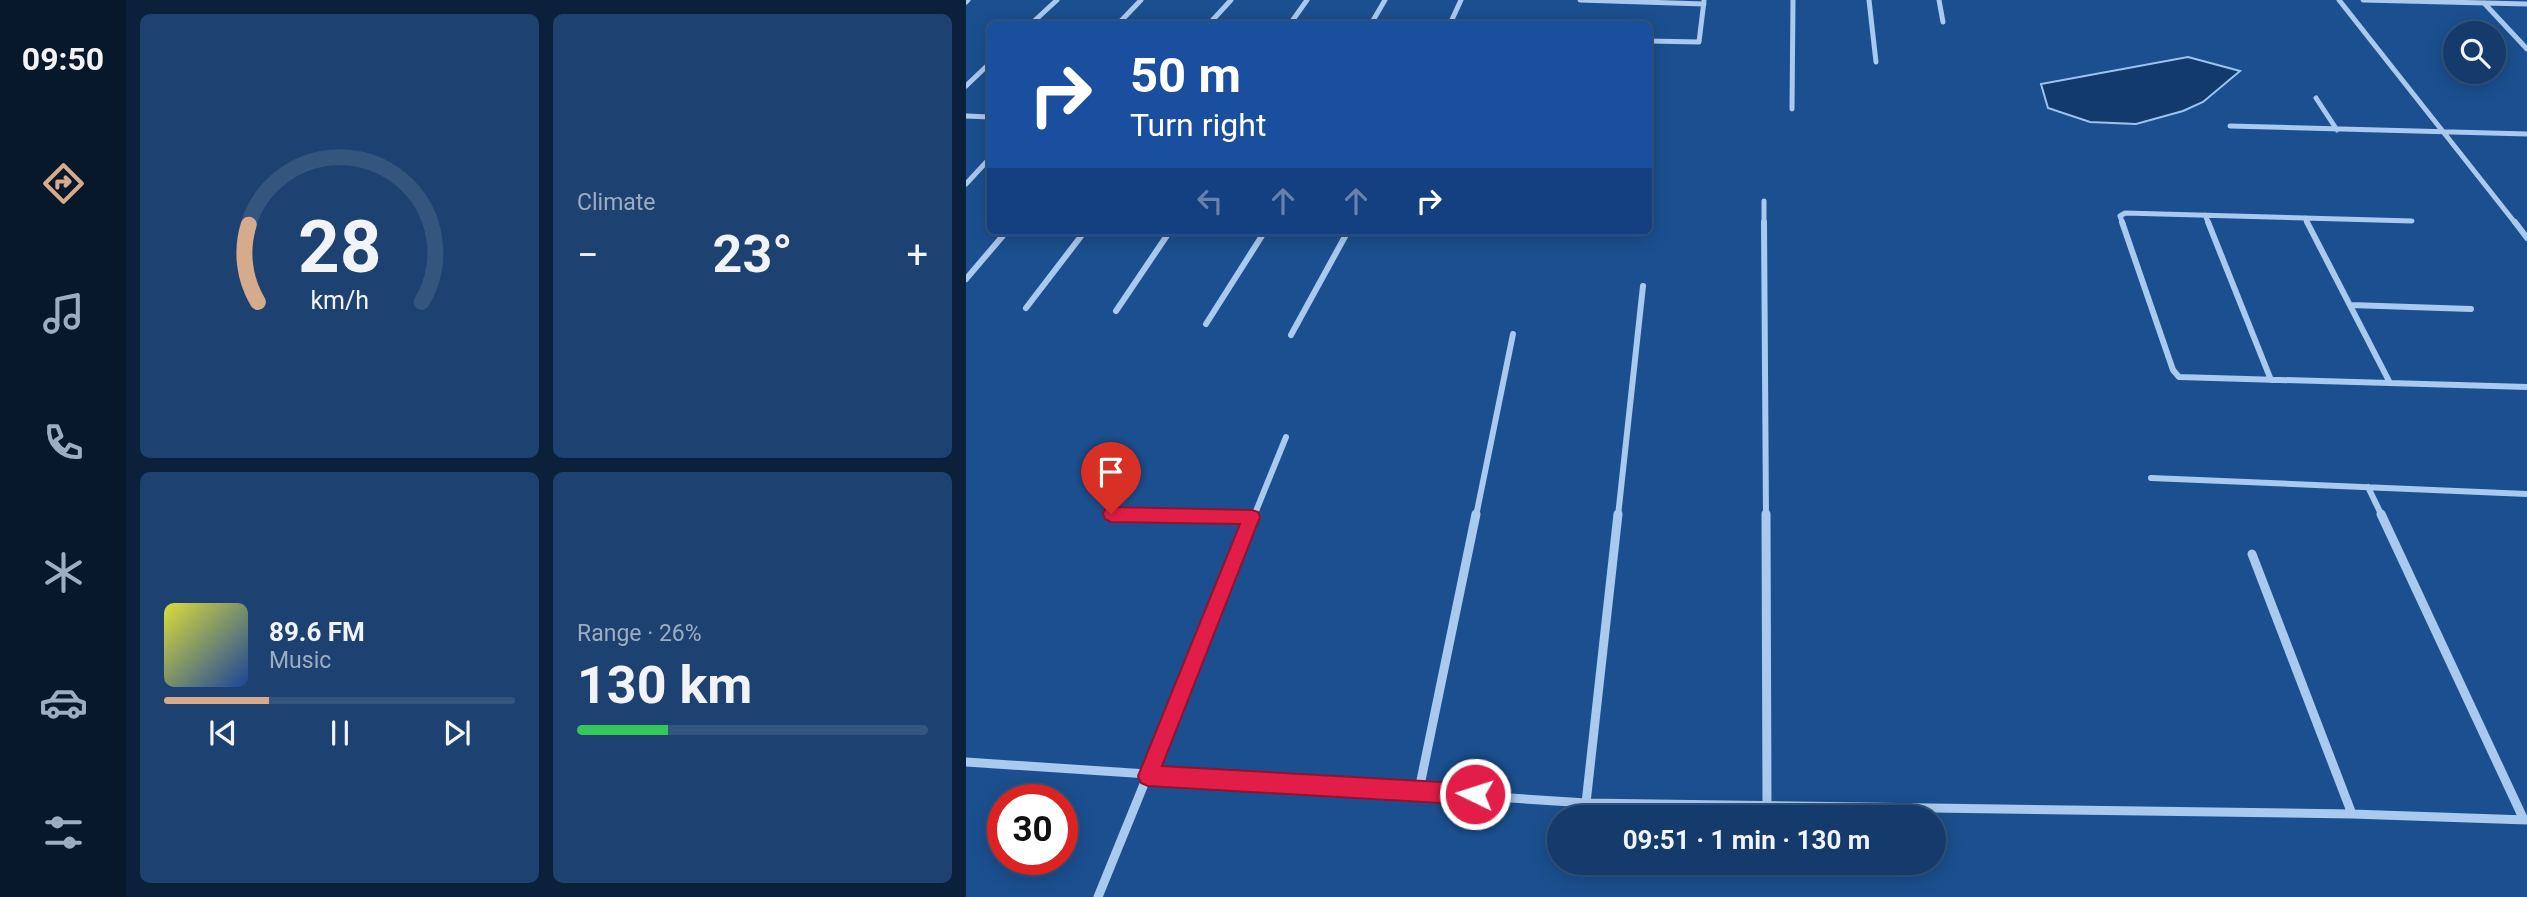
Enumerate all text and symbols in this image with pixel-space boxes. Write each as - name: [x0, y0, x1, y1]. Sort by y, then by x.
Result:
- map controls: [2443, 21, 2506, 84]
- button: search: [2443, 21, 2506, 84]
- text: 09:50: [22, 40, 104, 78]
- text: 50 m: [1130, 47, 1241, 104]
- icon: right: [1015, 49, 1106, 140]
- text: Turn right: [1130, 106, 1266, 144]
- icon: directions: [39, 159, 88, 208]
- icon: left: [1191, 182, 1229, 220]
- icon: ahead: [1264, 182, 1302, 220]
- icon: ahead: [1337, 182, 1375, 220]
- icon: right: [1410, 182, 1448, 220]
- text: Climate: [577, 189, 656, 216]
- text: 28: [298, 204, 381, 290]
- text: 23°: [713, 224, 793, 285]
- text: −: [577, 233, 599, 277]
- text: +: [906, 233, 928, 277]
- text: km/h: [310, 286, 369, 315]
- icon: music: [39, 289, 88, 338]
- icon: phone: [39, 418, 88, 467]
- pin: [1081, 442, 1141, 514]
- icon: arrive: [1092, 453, 1130, 491]
- icon: climate: [39, 548, 88, 597]
- text: 89.6 FM: [269, 617, 365, 647]
- text: Range · 26%: [577, 620, 702, 647]
- text: Music: [269, 647, 331, 674]
- text: 130 km: [577, 655, 752, 716]
- icon: car: [39, 678, 88, 727]
- icon: previous: [204, 714, 242, 752]
- icon: pause: [321, 714, 359, 752]
- icon: next: [438, 714, 476, 752]
- position arrow: [1438, 757, 1512, 831]
- speed limit sign: 30: [987, 784, 1078, 875]
- icon: filters: [39, 808, 88, 857]
- text: 09:51 · 1 min · 130 m: [1623, 825, 1870, 855]

